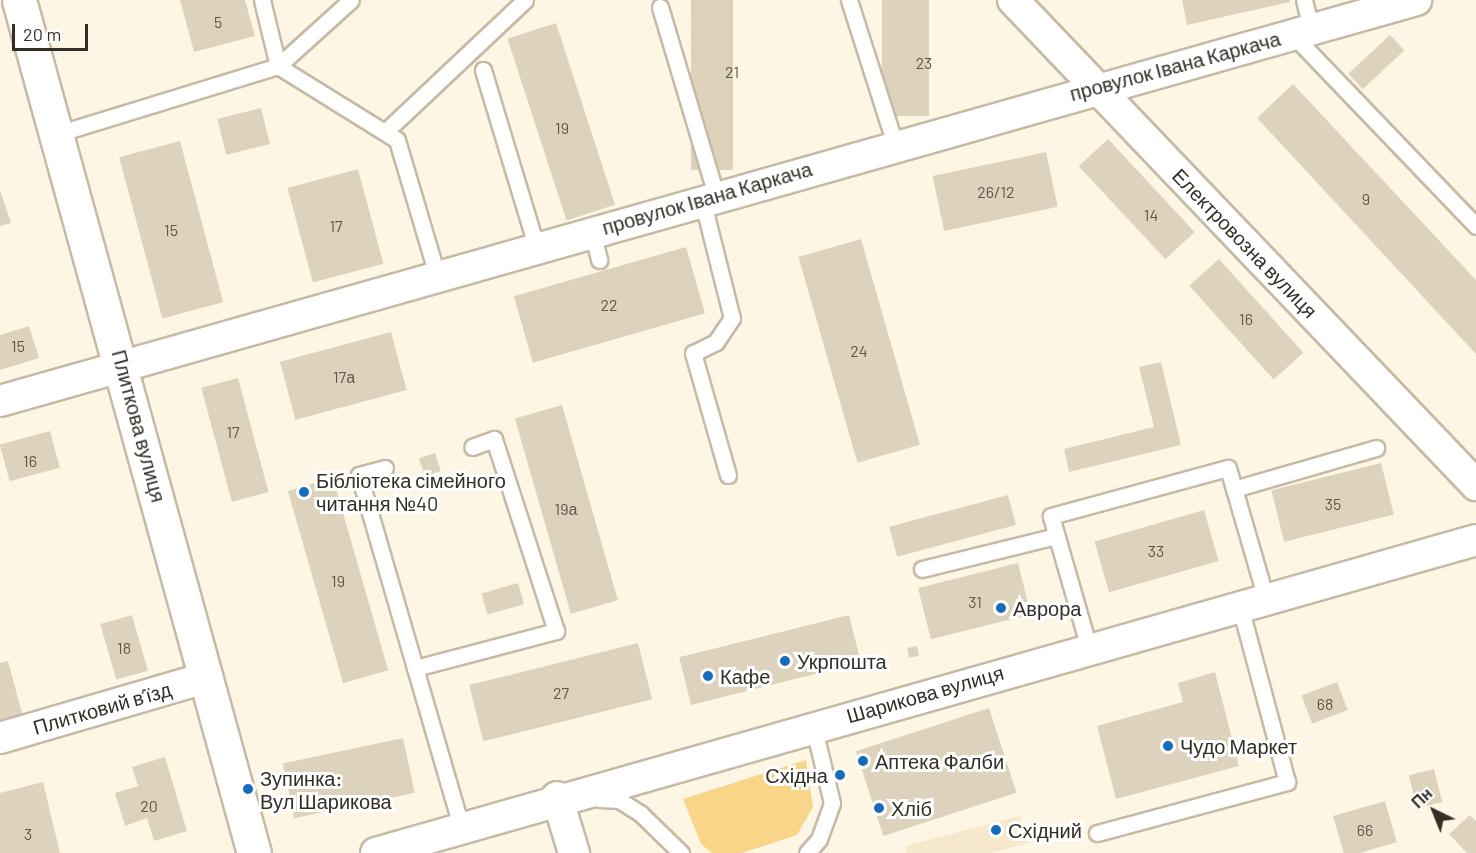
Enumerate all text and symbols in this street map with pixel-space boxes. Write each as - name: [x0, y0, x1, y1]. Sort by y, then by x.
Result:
- scale bar: [15, 12, 92, 50]
- house number: 5: [214, 12, 222, 32]
- text: 20 m: [23, 23, 61, 45]
- street label: провулок Івана Каркача: [1067, 26, 1283, 106]
- house number: 23: [916, 53, 932, 73]
- house number: 21: [725, 62, 739, 82]
- house number: 19: [555, 118, 569, 138]
- street label: провулок Івана Каркача: [599, 157, 815, 239]
- street label: Електровозна вулиця: [1168, 163, 1322, 323]
- house number: 26/12: [977, 182, 1015, 202]
- house number: 9: [1362, 189, 1370, 209]
- house number: 14: [1144, 205, 1158, 225]
- house number: 17: [329, 216, 343, 236]
- house number: 15: [164, 220, 178, 240]
- house number: 22: [600, 295, 618, 315]
- house number: 16: [1239, 309, 1253, 329]
- house number: 15: [11, 336, 25, 356]
- house number: 24: [850, 341, 868, 361]
- street label: Плиткова вулиця: [107, 347, 171, 505]
- house number: 17а: [333, 367, 355, 387]
- house number: 17: [226, 422, 240, 442]
- house number: 16: [23, 451, 37, 471]
- place label: Бібліотека сімейного читання №40: [316, 468, 506, 515]
- marker: Бібліотека сімейного читання №40: [297, 485, 311, 499]
- house number: 35: [1325, 494, 1341, 514]
- house number: 19а: [555, 499, 577, 519]
- house number: 33: [1148, 541, 1164, 561]
- house number: 19: [331, 571, 345, 591]
- house number: 31: [968, 592, 982, 612]
- place label: Аврора: [1013, 596, 1081, 620]
- marker: Аврора: [994, 601, 1008, 615]
- house number: 18: [117, 638, 131, 658]
- place label: Укрпошта: [797, 649, 887, 673]
- marker: Укрпошта: [778, 654, 792, 668]
- street label: Шарикова вулиця: [844, 660, 1006, 728]
- place label: Кафе: [720, 664, 770, 688]
- marker: Кафе: [701, 669, 715, 683]
- street label: Плитковий в’їзд: [30, 677, 174, 739]
- house number: 27: [553, 683, 569, 703]
- house number: 68: [1317, 694, 1333, 714]
- place label: Чудо Маркет: [1180, 734, 1297, 758]
- marker: Чудо Маркет: [1161, 739, 1175, 753]
- place label: Аптека Фалби: [875, 749, 1004, 773]
- marker: Аптека Фалби: [856, 754, 870, 768]
- place label: Східна: [765, 763, 828, 787]
- place label: Зупинка: Вул Шарикова: [260, 766, 392, 813]
- marker: Східна: [833, 768, 847, 782]
- north arrow: [1404, 781, 1464, 841]
- marker: Зупинка: Вул Шарикова: [241, 782, 255, 796]
- text: Пн: [1407, 783, 1436, 812]
- house number: 20: [140, 796, 158, 816]
- place label: Хліб: [891, 796, 932, 820]
- marker: Хліб: [872, 801, 886, 815]
- place label: Східний: [1008, 818, 1082, 842]
- house number: 66: [1357, 820, 1373, 840]
- marker: Східний: [989, 823, 1003, 837]
- house number: 3: [24, 824, 32, 844]

